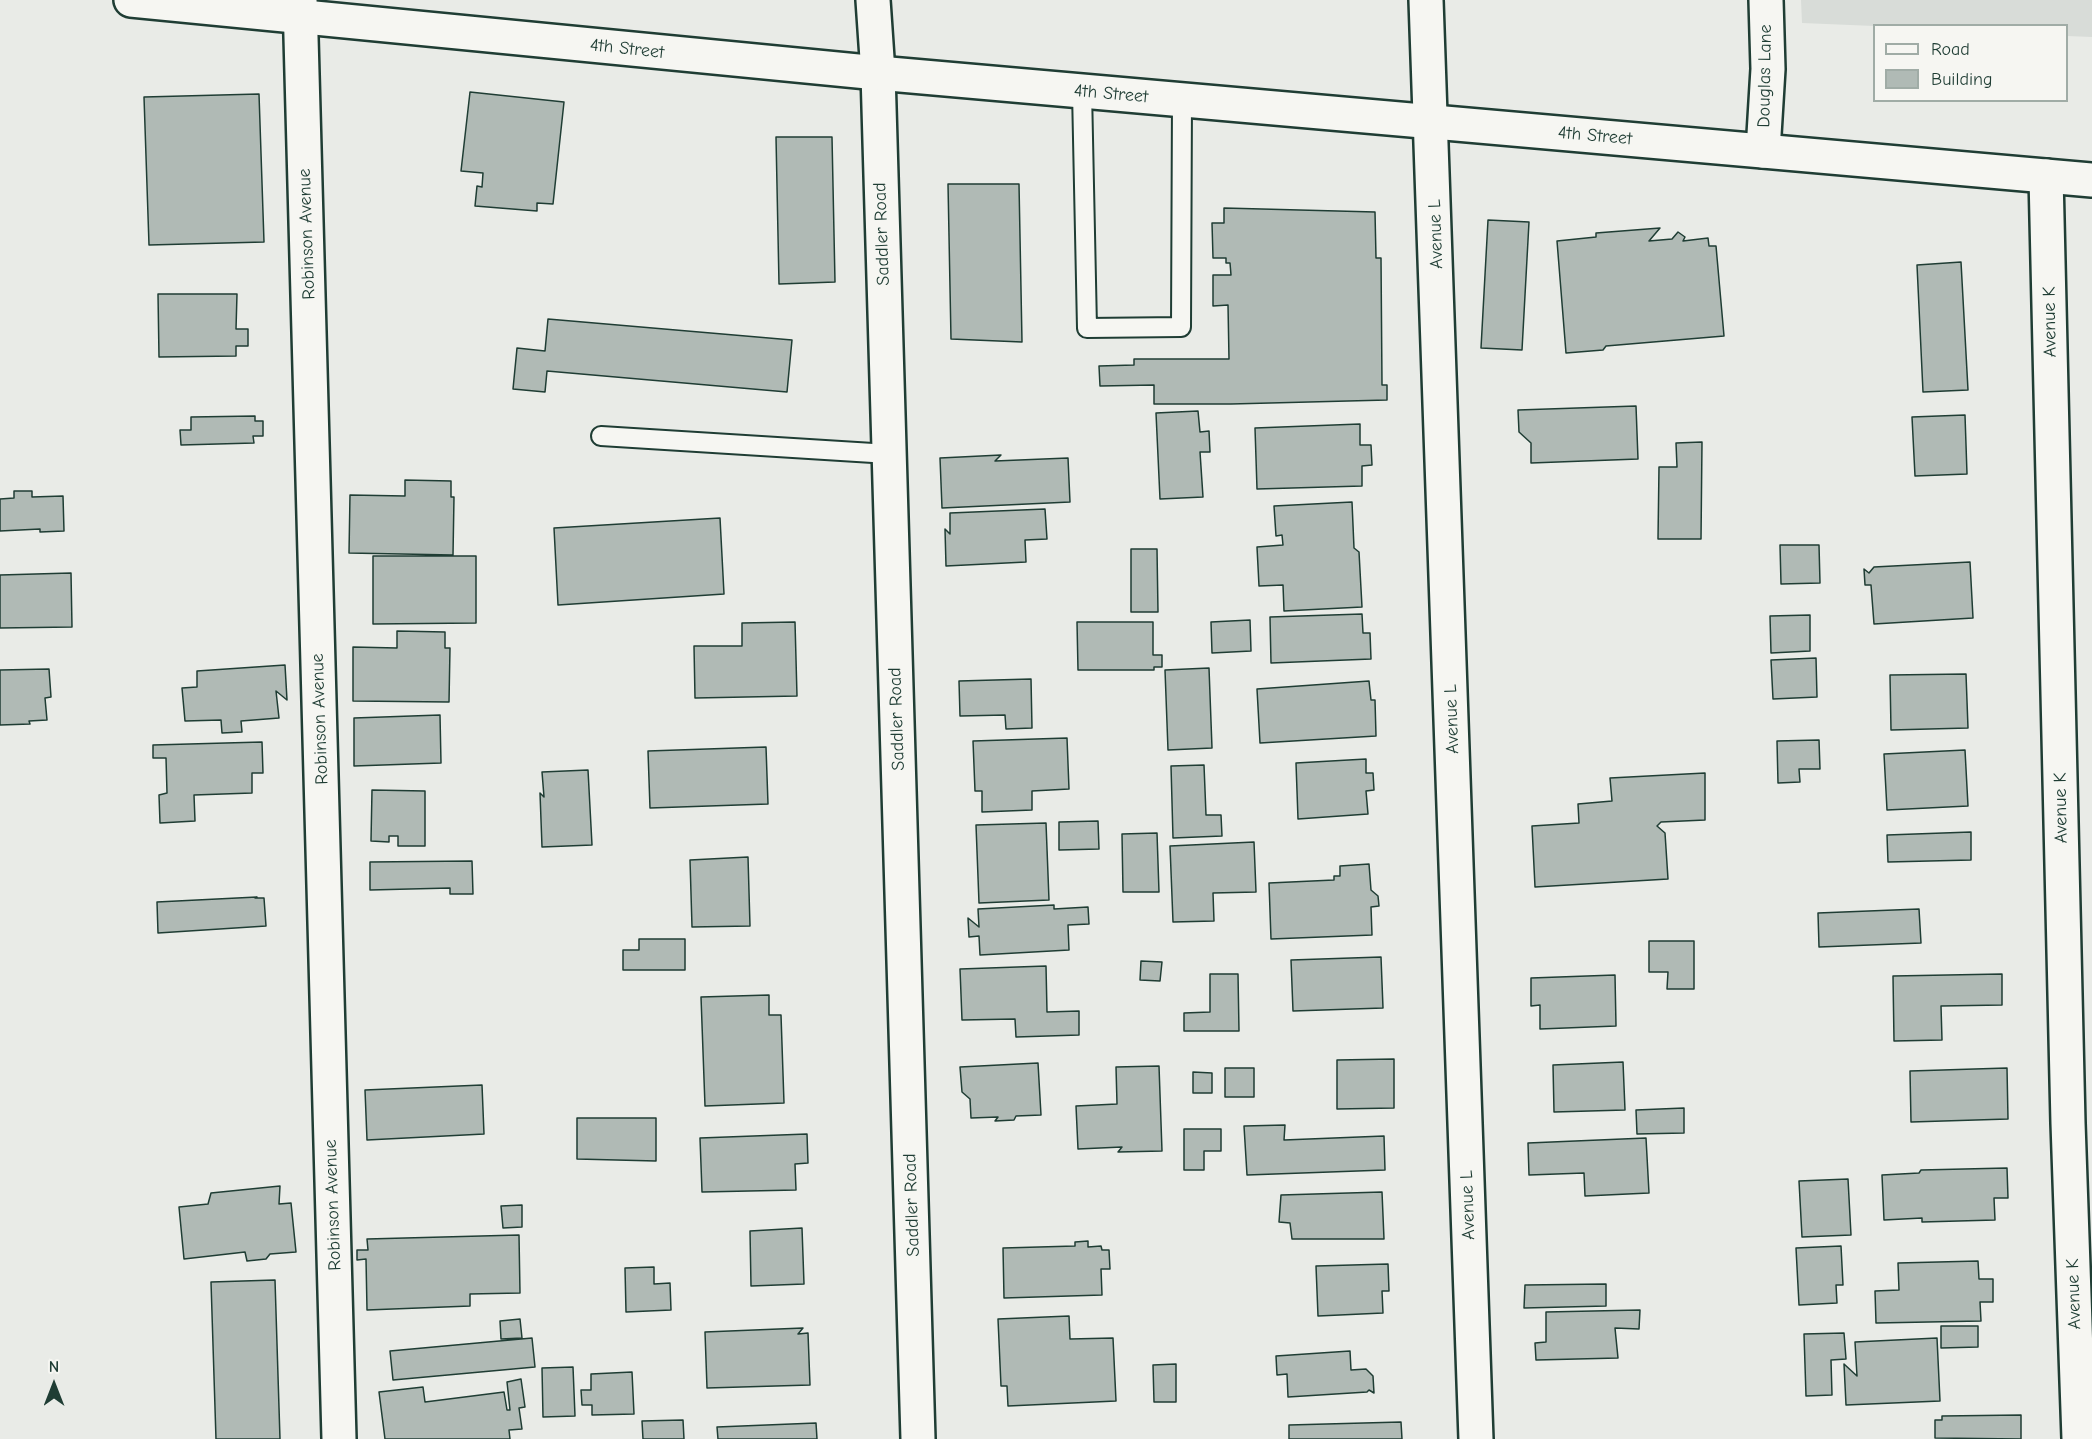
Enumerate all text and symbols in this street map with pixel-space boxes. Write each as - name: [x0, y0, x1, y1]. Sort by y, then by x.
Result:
- street label: Douglas Lane: [1753, 24, 1777, 128]
- legend: [1873, 24, 2068, 102]
- street label: 4th Street: [589, 34, 665, 64]
- text: Road: [1931, 39, 1970, 60]
- text: Building: [1931, 69, 1993, 90]
- street label: 4th Street: [1073, 80, 1149, 108]
- street label: 4th Street: [1557, 122, 1633, 150]
- street label: Robinson Avenue: [294, 168, 320, 300]
- street label: Saddler Road: [869, 182, 895, 286]
- street label: Avenue L: [1424, 199, 1448, 269]
- street label: Avenue K: [2039, 286, 2061, 358]
- street label: Robinson Avenue: [307, 653, 333, 785]
- street label: Saddler Road: [884, 667, 910, 771]
- street label: Avenue L: [1440, 684, 1464, 754]
- street label: Avenue K: [2050, 772, 2072, 844]
- street label: Robinson Avenue: [320, 1139, 346, 1271]
- street label: Saddler Road: [899, 1153, 925, 1257]
- street label: Avenue L: [1456, 1170, 1480, 1240]
- street label: Avenue K: [2062, 1258, 2086, 1330]
- north arrow: [24, 1355, 84, 1415]
- text: N: [49, 1358, 59, 1376]

